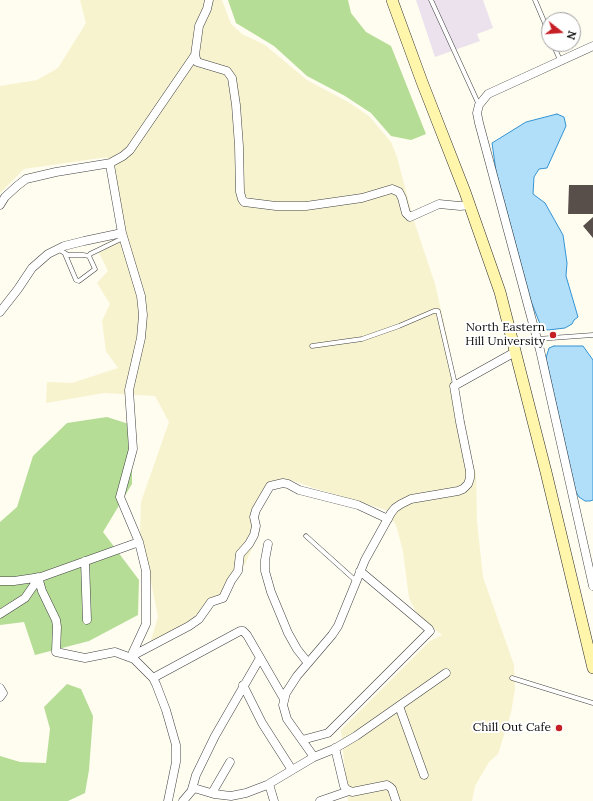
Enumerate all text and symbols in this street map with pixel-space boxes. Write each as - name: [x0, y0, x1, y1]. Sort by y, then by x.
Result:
- north arrow: [541, 12, 581, 52]
- text: N: [564, 29, 579, 41]
- place label: North Eastern Hill University: [465, 321, 545, 349]
- marker: North Eastern Hill University: [548, 330, 558, 340]
- place label: Chill Out Cafe: [473, 721, 551, 735]
- marker: Chill Out Cafe: [554, 723, 564, 733]

